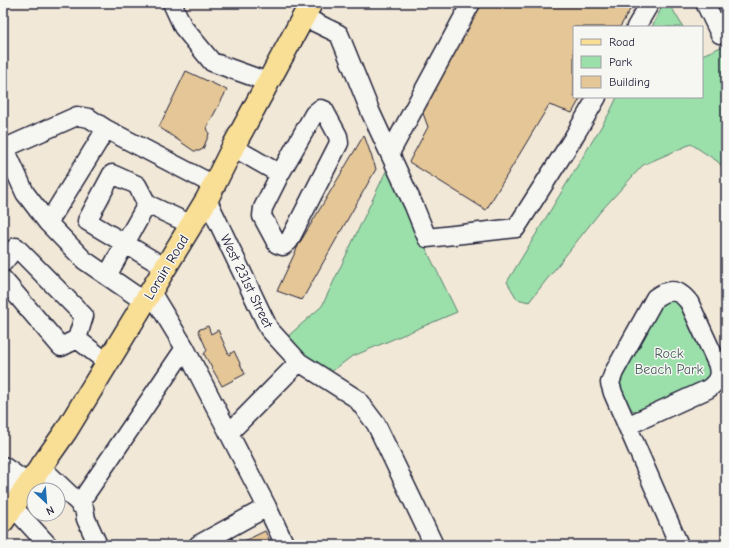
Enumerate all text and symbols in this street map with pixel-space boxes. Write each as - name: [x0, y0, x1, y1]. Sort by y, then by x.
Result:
- legend: [573, 26, 703, 98]
- text: Road: [609, 35, 635, 49]
- text: Park: [609, 55, 632, 69]
- text: Building: [609, 75, 650, 89]
- street label: Lorain Road: [140, 232, 192, 303]
- street label: West 231st Street: [217, 232, 277, 332]
- park label: Rock Beach Park: [635, 345, 704, 378]
- north arrow: [26, 482, 66, 522]
- text: N: [44, 503, 56, 518]

